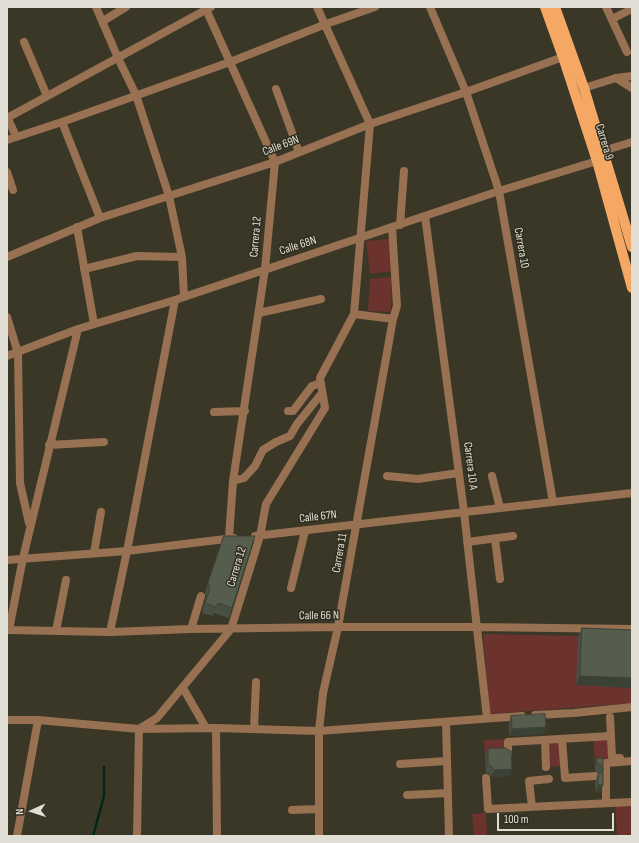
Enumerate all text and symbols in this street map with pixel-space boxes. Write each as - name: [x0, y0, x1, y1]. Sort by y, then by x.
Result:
- street label: Carrera 9: [592, 122, 616, 162]
- street label: Calle 69N: [261, 132, 301, 160]
- street label: Carrera 12: [247, 216, 265, 258]
- street label: Carrera 10: [510, 227, 532, 269]
- street label: Calle 68N: [278, 233, 318, 259]
- street label: Carrera 10 A: [460, 441, 480, 491]
- street label: Calle 67N: [298, 508, 338, 526]
- street label: Carrera 11: [329, 532, 351, 574]
- street label: Carrera 12: [224, 545, 250, 589]
- street label: Calle 66 N: [299, 608, 339, 624]
- north arrow: [12, 791, 52, 831]
- scale bar: [499, 805, 616, 831]
- text: N: [13, 808, 26, 815]
- text: 100 m: [504, 812, 529, 827]

